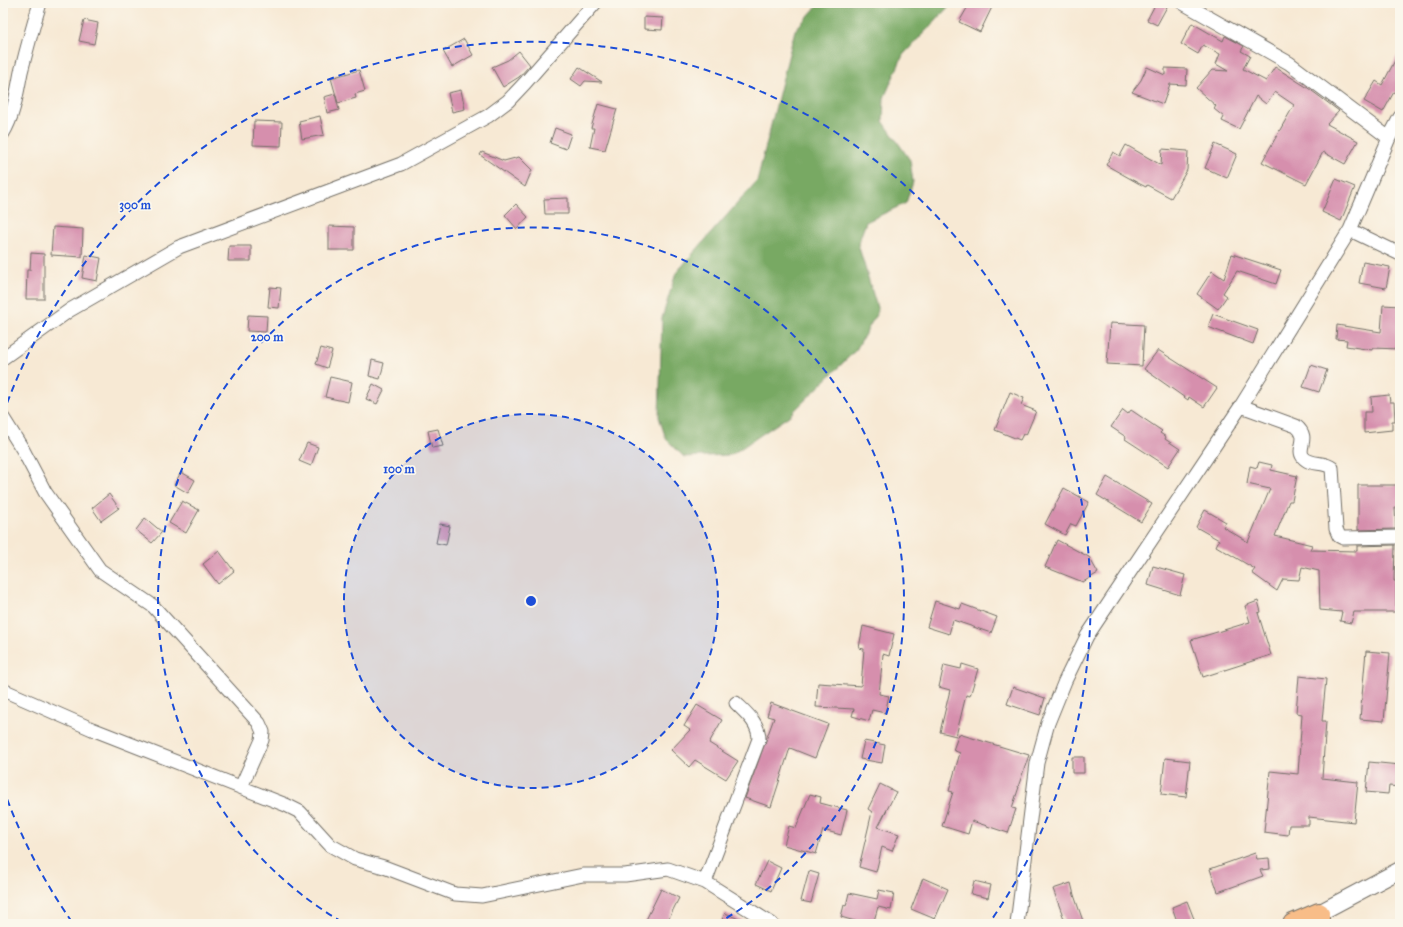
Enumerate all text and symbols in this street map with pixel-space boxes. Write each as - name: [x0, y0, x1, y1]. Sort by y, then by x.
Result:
- text: 300 m: [119, 198, 152, 213]
- text: 200 m: [251, 330, 284, 344]
- text: 100 m: [383, 462, 416, 476]
- centre of rings: [524, 594, 538, 608]

